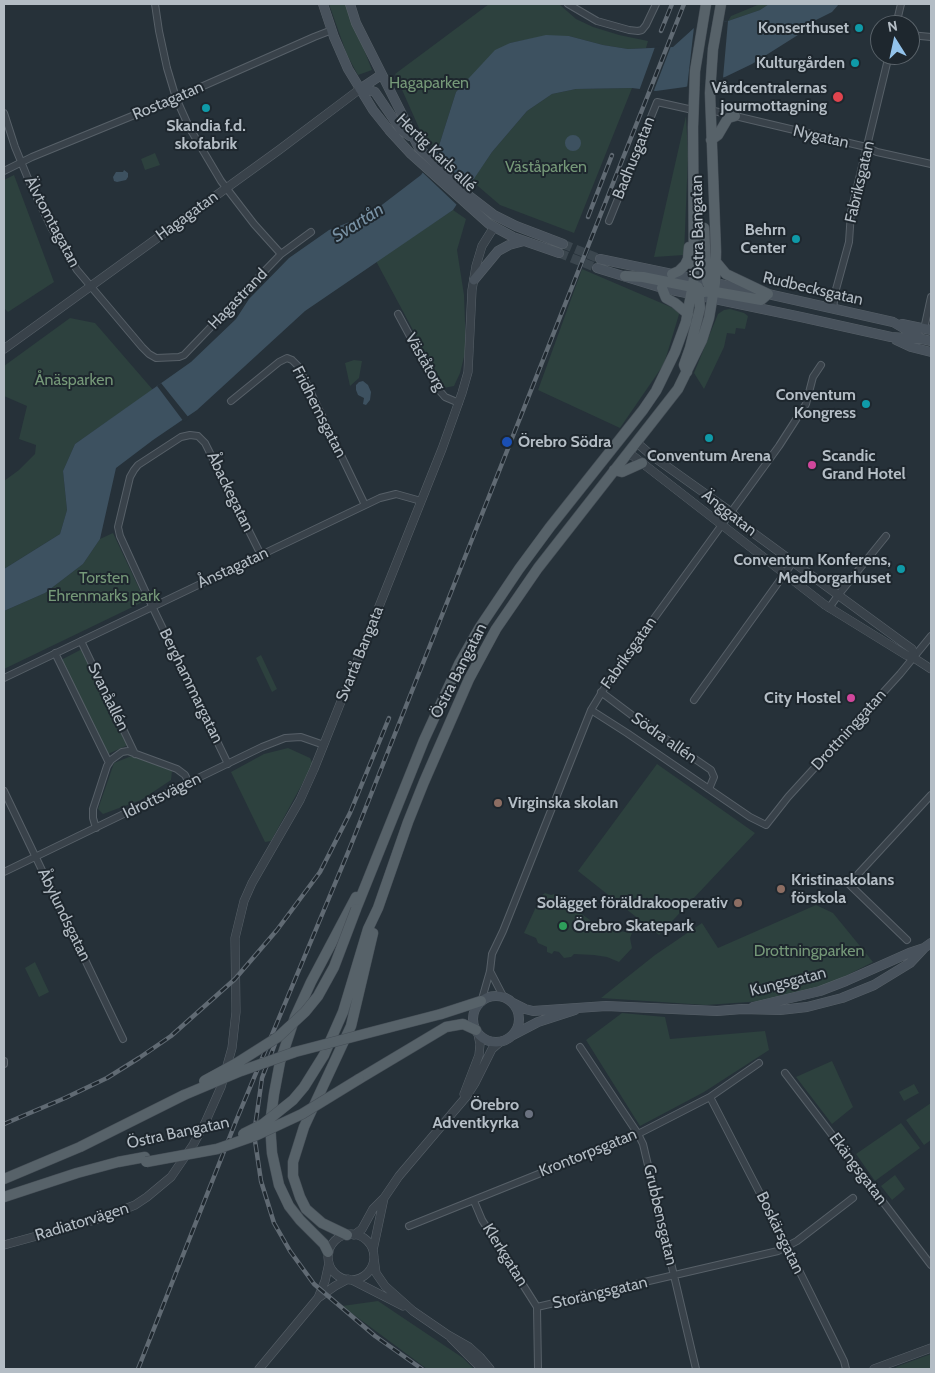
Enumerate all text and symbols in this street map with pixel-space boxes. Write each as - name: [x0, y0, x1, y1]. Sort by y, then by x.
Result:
- north arrow: [870, 15, 920, 65]
- text: N: [886, 16, 899, 36]
- place label: Konserthuset: [758, 18, 849, 38]
- marker: Konserthuset: [853, 22, 865, 34]
- place label: Kulturgården: [756, 53, 845, 73]
- marker: Kulturgården: [849, 57, 861, 69]
- park label: Hagaparken: [389, 73, 469, 93]
- street label: Rostagatan: [130, 77, 206, 125]
- place label: Vårdcentralernas jourmottagning: [711, 78, 827, 116]
- marker: Vårdcentralernas jourmottagning: [831, 90, 845, 104]
- marker: Skandia f.d. skofabrik: [200, 102, 212, 114]
- street label: Hertig Karls allé: [392, 110, 480, 196]
- street label: Badhusgatan: [609, 114, 659, 202]
- place label: Skandia f.d. skofabrik: [166, 116, 246, 154]
- street label: Nygatan: [791, 121, 851, 153]
- street label: Fabriksgatan: [841, 139, 879, 225]
- park label: Väståparken: [505, 157, 587, 177]
- street label: Älvtomtagatan: [20, 173, 84, 271]
- street label: Östra Bangatan: [687, 175, 709, 279]
- street label: Hagagatan: [152, 187, 222, 245]
- water label: Svartån: [328, 199, 388, 247]
- place label: Behrn Center: [740, 220, 786, 258]
- marker: Behrn Center: [790, 233, 802, 245]
- street label: Hagastrand: [204, 265, 272, 333]
- street label: Rudbecksgatan: [761, 268, 865, 310]
- street label: Väståtorg: [401, 330, 449, 394]
- street label: Fridhemsgatan: [288, 363, 350, 461]
- park label: Ånäsparken: [35, 370, 113, 390]
- place label: Conventum Kongress: [776, 385, 856, 423]
- marker: Conventum Kongress: [860, 398, 872, 410]
- place label: Örebro Södra: [518, 432, 611, 452]
- marker: Conventum Arena: [703, 432, 715, 444]
- marker: Örebro Södra: [500, 435, 514, 449]
- place label: Conventum Arena: [647, 446, 771, 466]
- place label: Scandic Grand Hotel: [822, 446, 906, 484]
- street label: Åbackegatan: [202, 449, 258, 535]
- marker: Scandic Grand Hotel: [806, 459, 818, 471]
- street label: Änggatan: [698, 486, 760, 540]
- street label: Ånstagatan: [195, 543, 271, 593]
- place label: Conventum Konferens, Medborgarhuset: [733, 550, 891, 588]
- marker: Conventum Konferens, Medborgarhuset: [895, 563, 907, 575]
- park label: Torsten Ehrenmarks park: [48, 568, 160, 606]
- street label: Svartå Bangata: [332, 604, 388, 704]
- street label: Fabriksgatan: [597, 613, 661, 693]
- street label: Östra Bangatan: [427, 620, 491, 722]
- street label: Berghammargatan: [155, 626, 227, 746]
- street label: Svanåallén: [83, 660, 133, 734]
- street label: Drottninggatan: [808, 685, 890, 775]
- place label: City Hostel: [764, 688, 841, 708]
- marker: City Hostel: [845, 692, 857, 704]
- street label: Södra allén: [628, 708, 700, 768]
- street label: Idrottsvägen: [120, 769, 204, 823]
- place label: Virginska skolan: [508, 793, 618, 813]
- marker: Virginska skolan: [492, 797, 504, 809]
- street label: Åbylundsgatan: [33, 866, 95, 964]
- place label: Kristinaskolans förskola: [791, 870, 894, 908]
- marker: Kristinaskolans förskola: [775, 883, 787, 895]
- place label: Solägget föräldrakooperativ: [537, 893, 728, 913]
- marker: Solägget föräldrakooperativ: [732, 897, 744, 909]
- place label: Örebro Skatepark: [573, 916, 694, 936]
- marker: Örebro Skatepark: [557, 920, 569, 932]
- park label: Drottningparken: [754, 941, 864, 961]
- street label: Kungsgatan: [748, 963, 828, 1001]
- place label: Örebro Adventkyrka: [433, 1095, 519, 1133]
- marker: Örebro Adventkyrka: [523, 1108, 535, 1120]
- street label: Östra Bangatan: [125, 1113, 231, 1153]
- street label: Krontorpsgatan: [536, 1125, 640, 1181]
- street label: Ekängsgatan: [825, 1129, 891, 1209]
- street label: Grubbensgatan: [639, 1163, 681, 1267]
- street label: Boskärsgatan: [752, 1189, 808, 1277]
- street label: Radiatorvägen: [33, 1199, 131, 1245]
- street label: Klerkgatan: [478, 1220, 532, 1290]
- street label: Storängsgatan: [551, 1273, 649, 1313]

